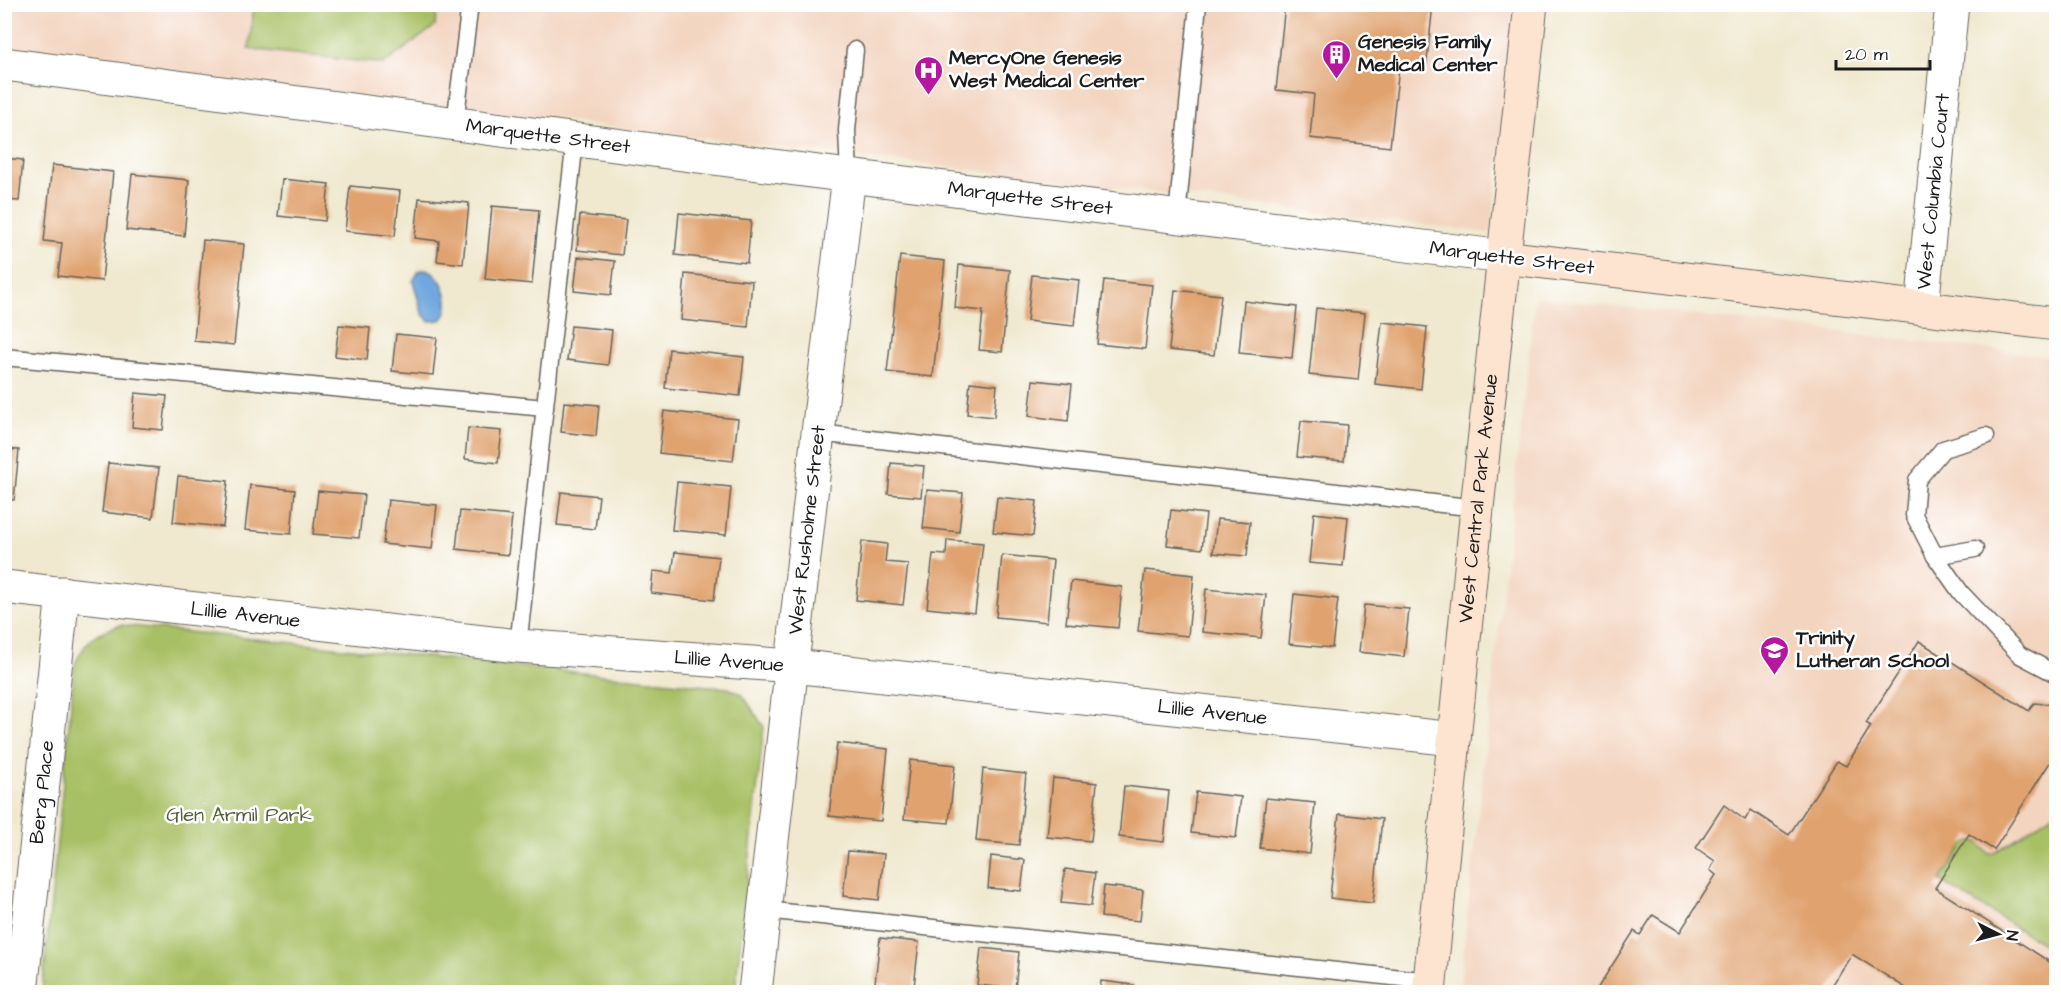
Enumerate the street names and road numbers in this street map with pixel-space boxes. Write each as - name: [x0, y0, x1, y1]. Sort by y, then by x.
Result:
- street label: West Columbia Court: [1910, 92, 1957, 291]
- street label: Marquette Street: [464, 111, 632, 161]
- street label: Marquette Street: [946, 174, 1114, 222]
- street label: Marquette Street: [1428, 234, 1596, 282]
- street label: West Central Park Avenue: [1452, 372, 1505, 624]
- street label: West Rusholme Street: [781, 424, 833, 636]
- street label: Lillie Avenue: [189, 595, 302, 635]
- street label: Lillie Avenue: [673, 643, 785, 679]
- street label: Lillie Avenue: [1156, 692, 1269, 732]
- street label: Berg Place: [23, 739, 61, 845]

